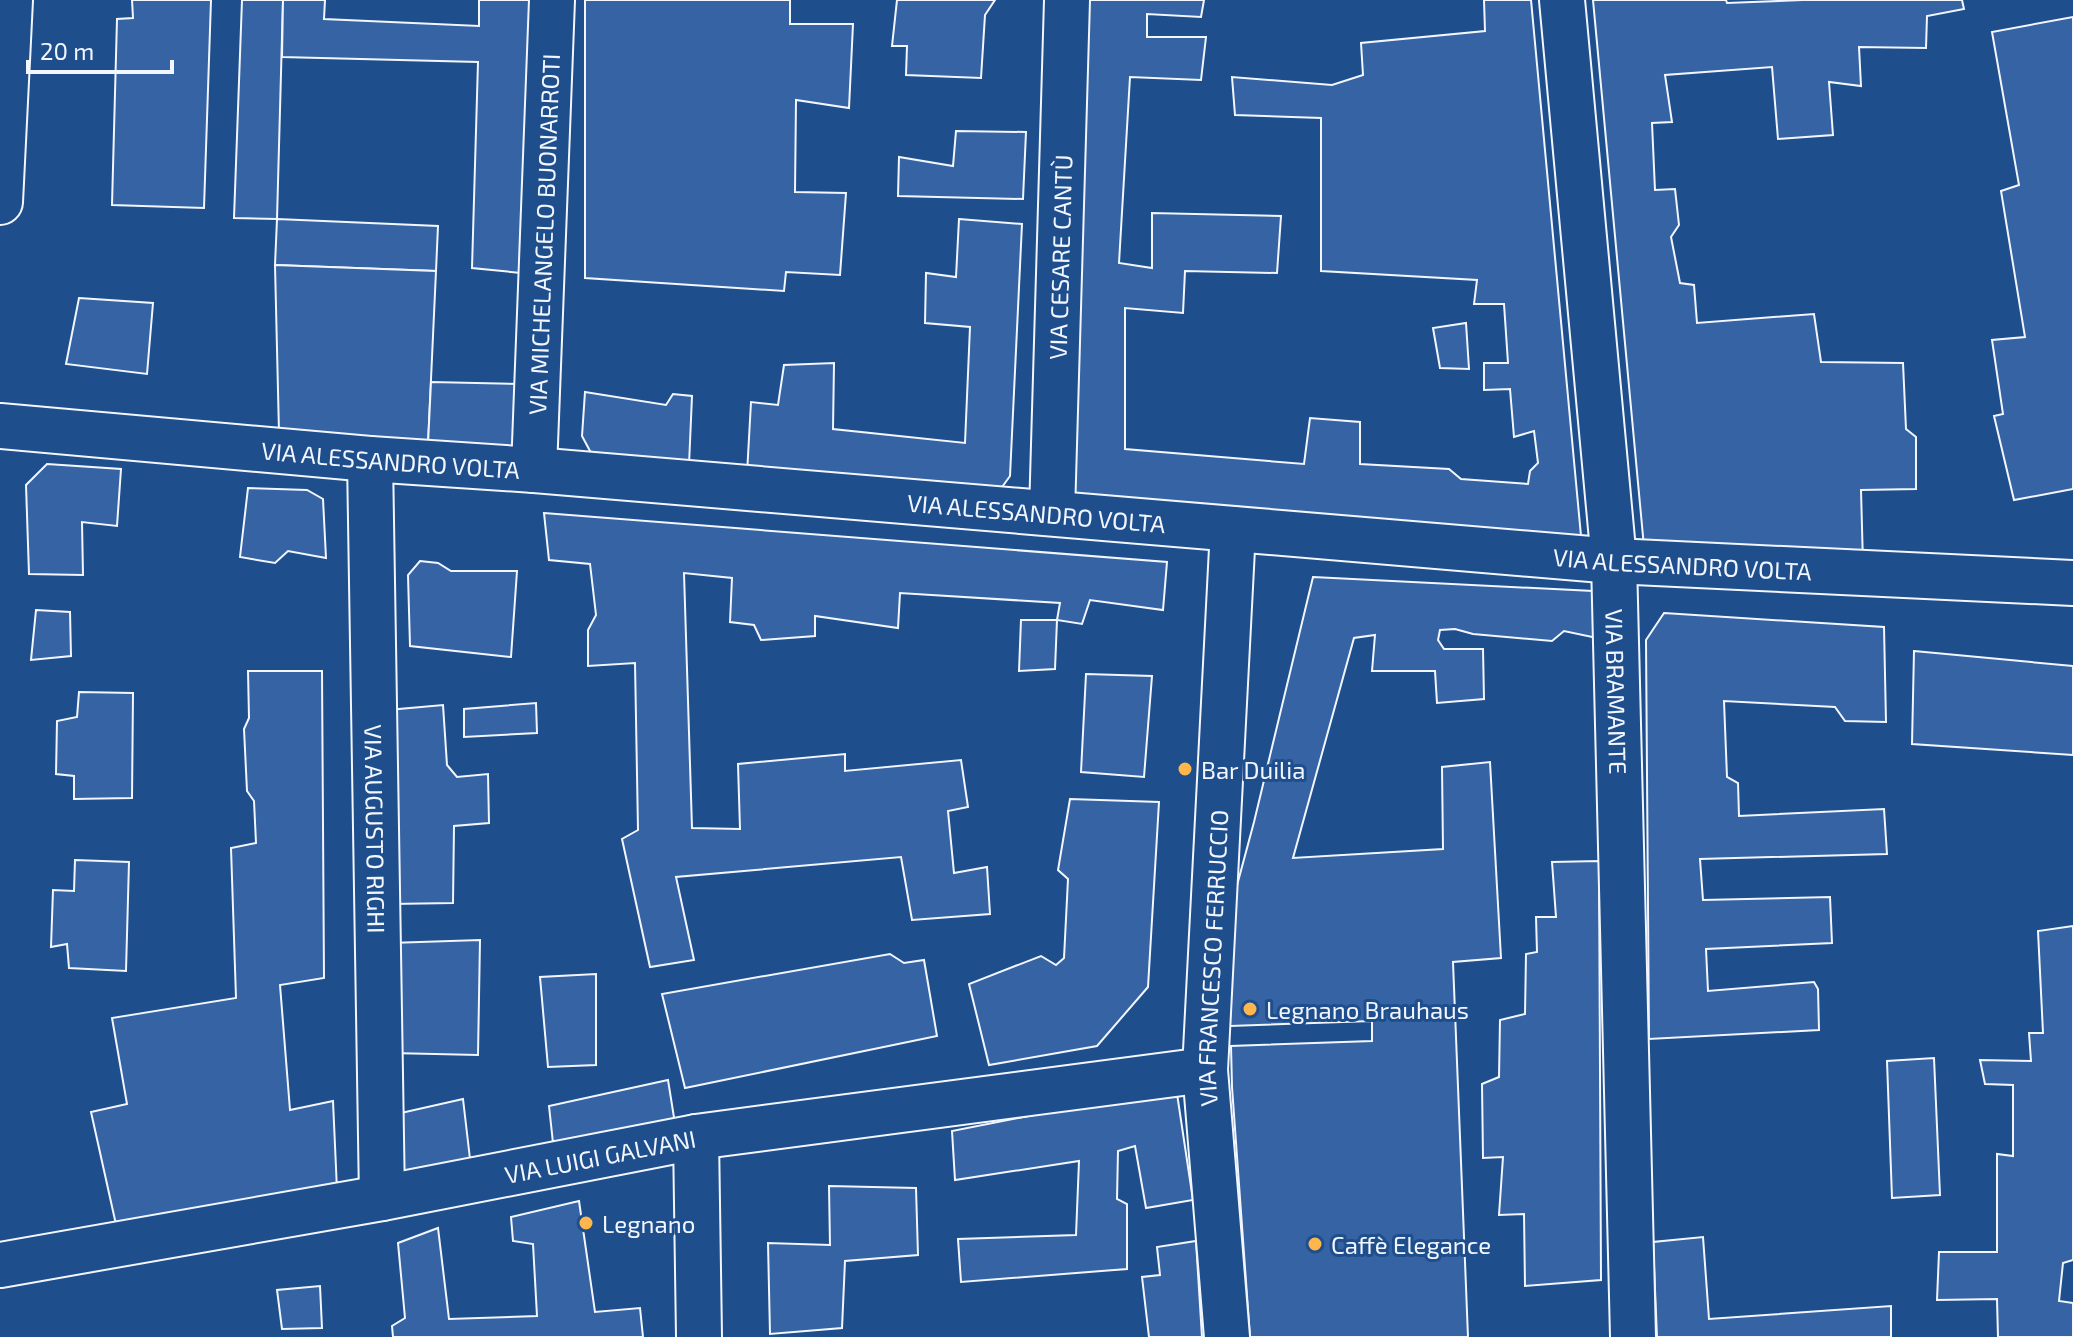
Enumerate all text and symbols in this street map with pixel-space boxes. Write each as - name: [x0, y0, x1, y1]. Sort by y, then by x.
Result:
- scale bar: [28, 24, 172, 74]
- text: 20 m: [40, 36, 94, 65]
- street label: VIA MICHELANGELO BUONARROTI: [522, 53, 564, 415]
- street label: VIA CESARE CANTÙ: [1042, 154, 1077, 360]
- street label: VIA ALESSANDRO VOLTA: [260, 435, 521, 484]
- street label: VIA ALESSANDRO VOLTA: [906, 487, 1167, 538]
- street label: VIA ALESSANDRO VOLTA: [1552, 541, 1812, 585]
- street label: VIA BRAMANTE: [1601, 608, 1634, 775]
- street label: VIA AUGUSTO RIGHI: [360, 724, 392, 934]
- place label: Bar Duilia: [1201, 755, 1305, 784]
- marker: Bar Duilia: [1176, 760, 1194, 778]
- street label: VIA FRANCESCO FERRUCCIO: [1190, 809, 1233, 1108]
- place label: Legnano Brauhaus: [1266, 995, 1469, 1024]
- marker: Legnano Brauhaus: [1241, 1000, 1259, 1018]
- street label: VIA LUIGI GALVANI: [502, 1123, 698, 1188]
- place label: Legnano: [602, 1209, 695, 1238]
- marker: Legnano: [577, 1214, 595, 1232]
- place label: Caffè Elegance: [1331, 1230, 1491, 1259]
- marker: Caffè Elegance: [1306, 1235, 1324, 1253]

